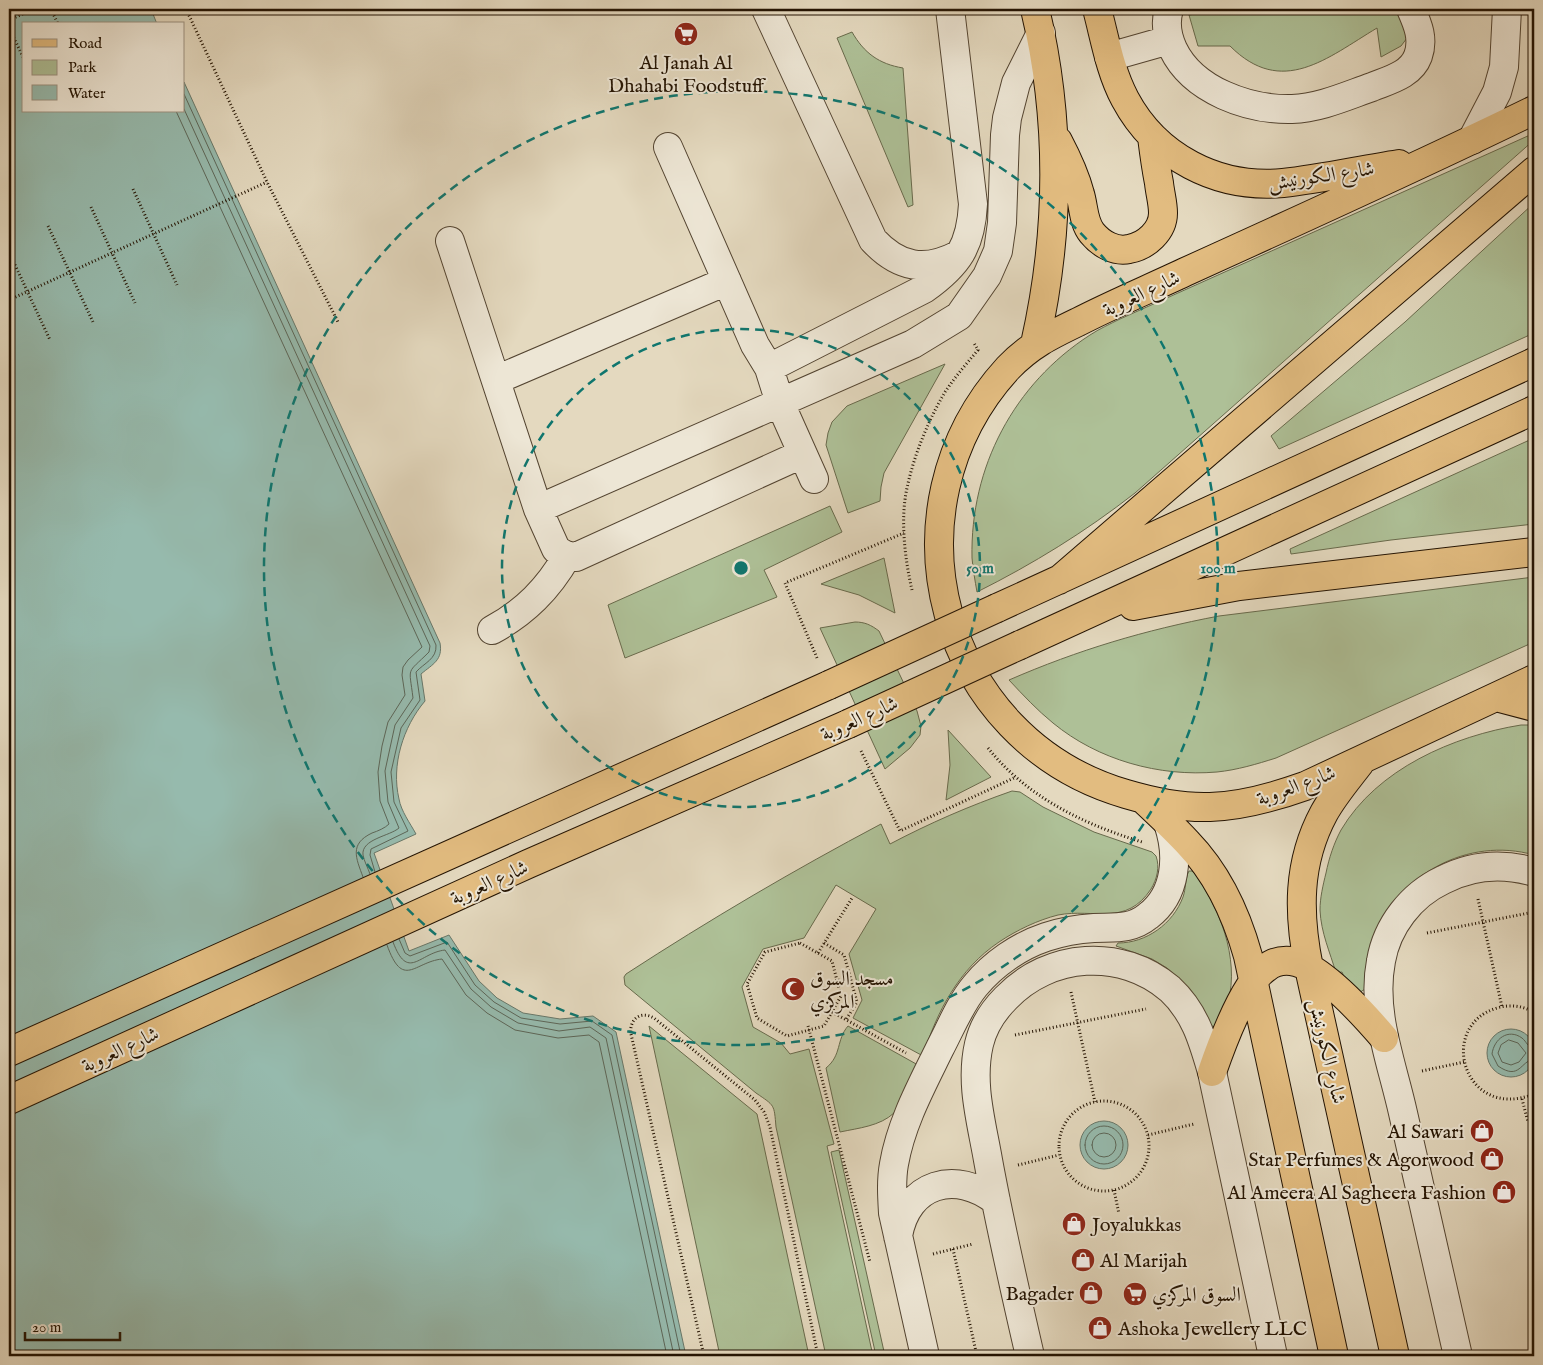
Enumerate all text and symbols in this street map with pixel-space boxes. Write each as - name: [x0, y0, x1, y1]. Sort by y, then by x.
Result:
- supermarket icon: Al Janah Al Dhahabi Foodstuff: [673, 21, 699, 47]
- legend: [22, 22, 185, 112]
- text: Road: [68, 34, 103, 53]
- place label: Al Janah Al Dhahabi Foodstuff: [608, 51, 766, 99]
- text: Park: [68, 58, 98, 77]
- text: Water: [68, 84, 106, 103]
- street label: شارع الكورنيش: [1266, 157, 1377, 200]
- street label: شارع العروبة: [1099, 266, 1186, 327]
- centre of rings: [732, 559, 750, 577]
- text: 50 m: [966, 559, 994, 578]
- text: 100 m: [1200, 559, 1236, 578]
- street label: شارع العروبة: [817, 691, 904, 751]
- street label: شارع العروبة: [1254, 761, 1341, 816]
- street label: شارع العروبة: [447, 855, 534, 915]
- place label: مسجد السوق المركزي: [810, 967, 893, 1017]
- mosque icon: مسجد السوق المركزي: [780, 976, 806, 1002]
- street label: شارع الكورنيش: [1298, 996, 1351, 1107]
- street label: شارع العروبة: [78, 1022, 165, 1083]
- shop icon: Al Sawari: [1469, 1118, 1495, 1144]
- place label: Al Sawari: [1387, 1120, 1464, 1145]
- shop icon: Star Perfumes & Agorwood: [1479, 1146, 1505, 1172]
- place label: Star Perfumes & Agorwood: [1248, 1148, 1474, 1173]
- shop icon: Al Ameera Al Sagheera Fashion: [1491, 1179, 1517, 1205]
- place label: Al Ameera Al Sagheera Fashion: [1226, 1181, 1486, 1206]
- shop icon: Joyalukkas: [1061, 1211, 1087, 1237]
- place label: Joyalukkas: [1090, 1213, 1181, 1238]
- shop icon: Al Marijah: [1070, 1247, 1096, 1273]
- place label: Al Marijah: [1099, 1249, 1188, 1274]
- shop icon: Bagader: [1078, 1280, 1104, 1306]
- supermarket icon: السوق المركزي: [1122, 1281, 1148, 1307]
- place label: Bagader: [1005, 1282, 1075, 1307]
- place label: السوق المركزي: [1152, 1283, 1241, 1310]
- scale bar: [25, 1310, 120, 1342]
- shop icon: Ashoka Jewellery LLC: [1087, 1315, 1113, 1341]
- place label: Ashoka Jewellery LLC: [1117, 1317, 1307, 1342]
- text: 20 m: [32, 1318, 62, 1337]

